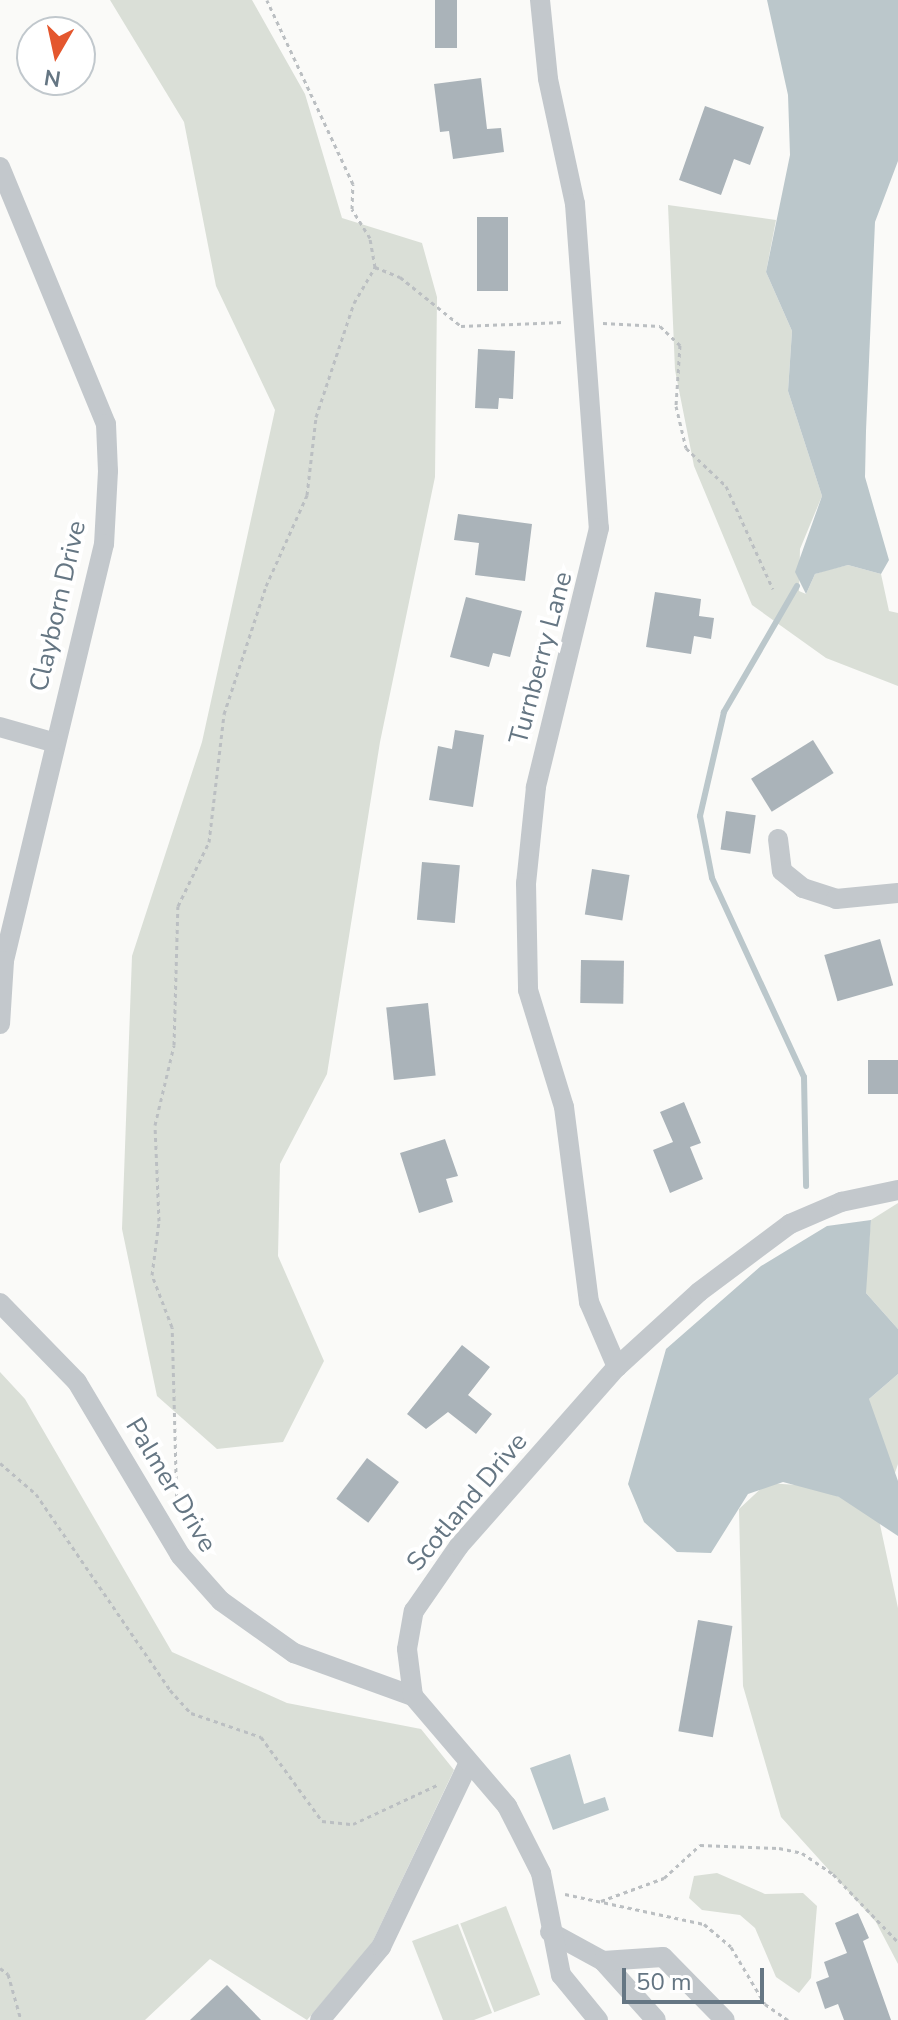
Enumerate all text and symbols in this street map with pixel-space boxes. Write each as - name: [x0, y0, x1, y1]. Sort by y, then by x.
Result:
- north arrow: [16, 16, 96, 96]
- text: N: [42, 62, 63, 94]
- street label: Clayborn Drive: [23, 518, 93, 694]
- street label: Turnberry Lane: [503, 568, 579, 748]
- street label: Palmer Drive: [119, 1412, 223, 1558]
- street label: Scotland Drive: [400, 1426, 534, 1578]
- scale bar: [626, 1952, 768, 2002]
- text: 50 m: [636, 1966, 692, 1998]

